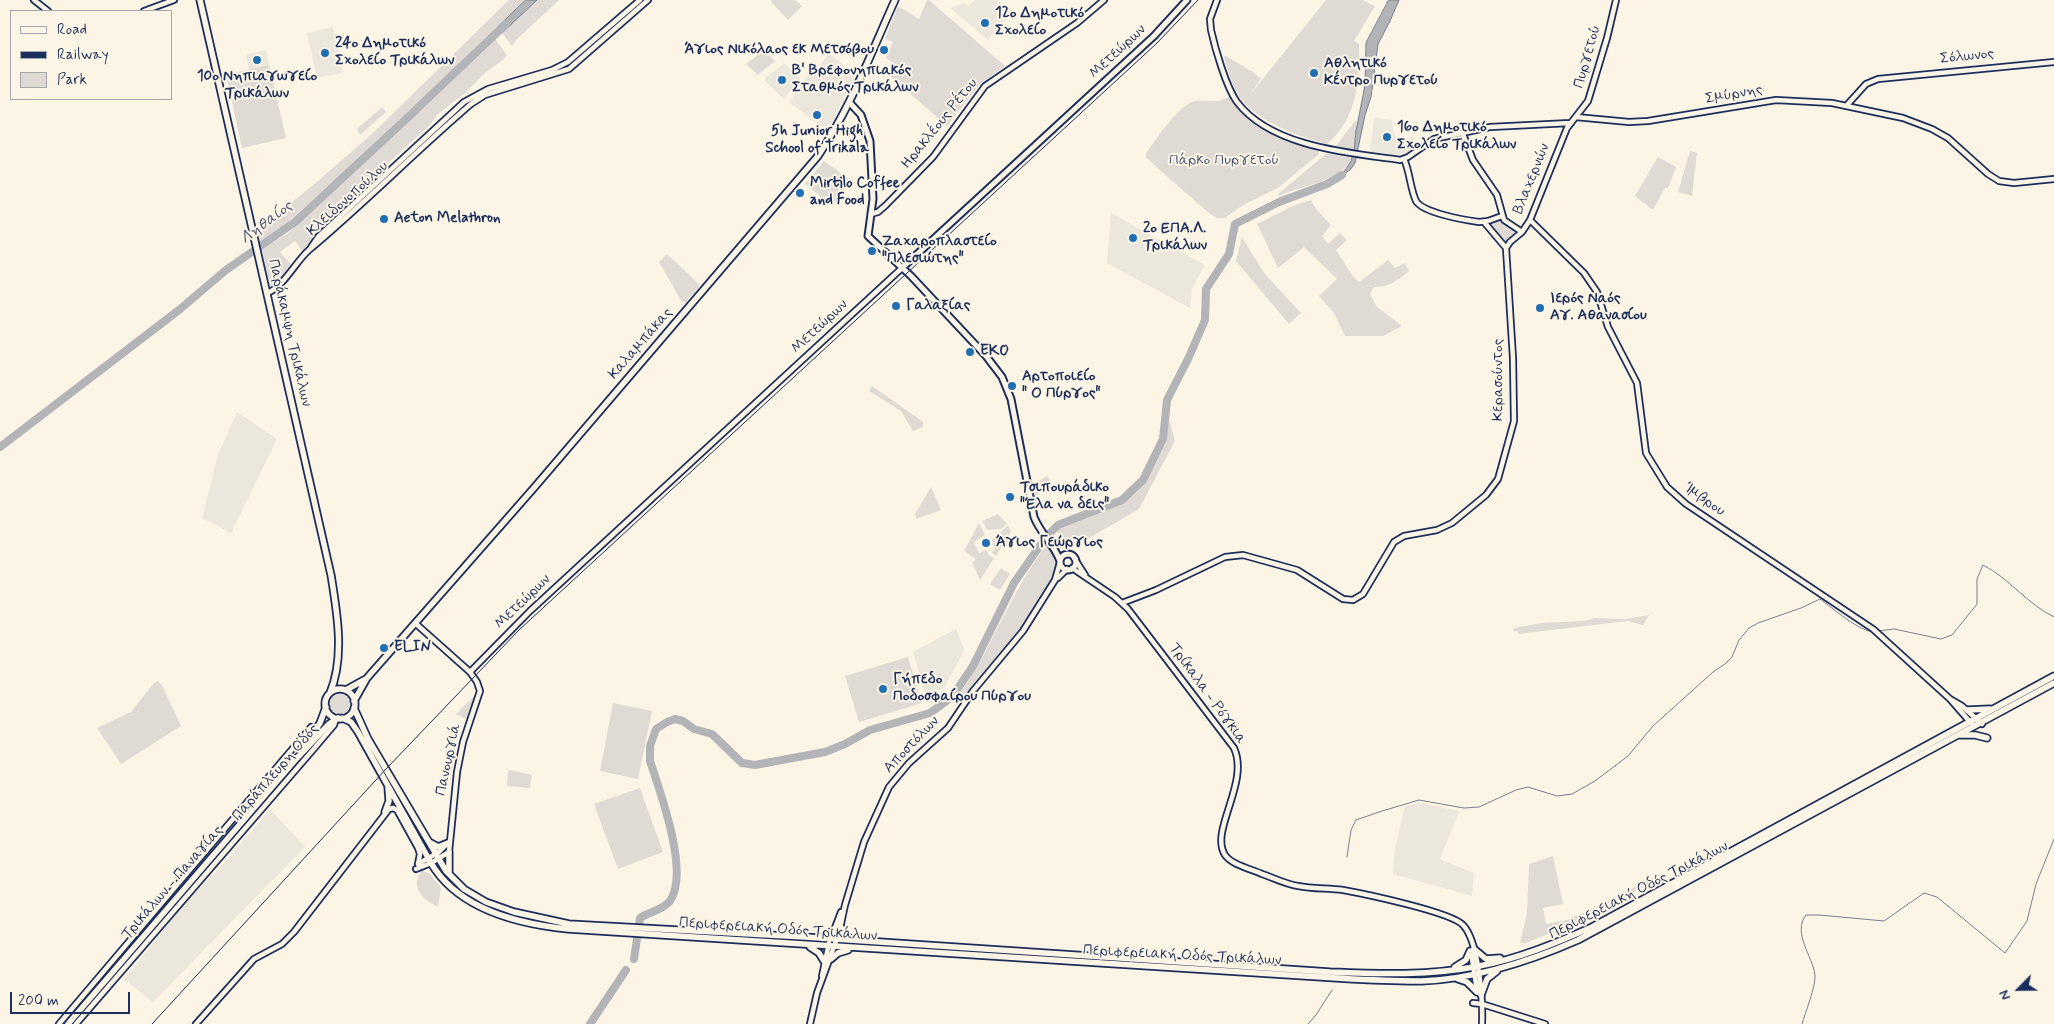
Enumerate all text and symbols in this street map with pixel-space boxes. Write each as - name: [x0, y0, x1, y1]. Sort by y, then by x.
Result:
- place label: 12ο Δημοτικό Σχολείο: [995, 5, 1084, 40]
- legend: [10, 10, 172, 100]
- marker: 12ο Δημοτικό Σχολείο: [979, 17, 991, 29]
- text: Road: [57, 20, 87, 40]
- street label: Μετεώρων: [1086, 21, 1150, 83]
- street label: Πυργετού: [1570, 24, 1606, 90]
- place label: 24ο Δημοτικό Σχολείο Τρικάλων: [335, 35, 454, 70]
- place label: Άγιος Νικόλαος εκ Μετσόβου: [685, 41, 874, 59]
- marker: Άγιος Νικόλαος εκ Μετσόβου: [878, 44, 890, 56]
- text: Railway: [57, 45, 109, 65]
- street label: Σόλωνος: [1939, 45, 1995, 69]
- marker: 24ο Δημοτικό Σχολείο Τρικάλων: [319, 47, 331, 59]
- marker: 10ο Νηπιαγωγείο Τρικάλων: [251, 54, 263, 66]
- place label: Αθλητικό Κέντρο Πυργετού: [1324, 55, 1438, 90]
- place label: Β' Βρεφονηπιακός Σταθμός Τρικάλων: [792, 62, 918, 97]
- marker: Αθλητικό Κέντρο Πυργετού: [1308, 67, 1320, 79]
- place label: 10ο Νηπιαγωγείο Τρικάλων: [197, 68, 317, 103]
- text: Park: [57, 70, 87, 90]
- marker: Β' Βρεφονηπιακός Σταθμός Τρικάλων: [776, 74, 788, 86]
- street label: Ηρακλέους Ρέτου: [898, 75, 982, 173]
- street label: Σμύρνης: [1704, 81, 1764, 109]
- marker: 5h Junior High School of Trikala: [811, 109, 823, 121]
- place label: 16ο Δημοτικό Σχολείο Τρικάλων: [1397, 119, 1516, 154]
- place label: 5h Junior High School of Trikala: [765, 123, 869, 158]
- marker: 16ο Δημοτικό Σχολείο Τρικάλων: [1381, 131, 1393, 143]
- street label: Βλαχερνών: [1510, 141, 1554, 217]
- park label: Πάρκο Πυργετού: [1169, 152, 1279, 170]
- street label: Κλειδονοπούλου: [304, 158, 392, 240]
- place label: Mirtilo Coffee and Food: [810, 175, 900, 210]
- marker: Mirtilo Coffee and Food: [794, 187, 806, 199]
- water label: Ληθαίος: [237, 197, 297, 249]
- place label: Aeton Melathron: [394, 210, 501, 228]
- marker: Aeton Melathron: [378, 213, 390, 225]
- place label: 2ο ΕΠΑ.Λ. Τρικάλων: [1143, 220, 1207, 255]
- marker: 2ο ΕΠΑ.Λ. Τρικάλων: [1127, 232, 1139, 244]
- place label: Ζαχαροπλαστείο "Πλεσιώτης": [882, 233, 997, 268]
- marker: Ζαχαροπλαστείο "Πλεσιώτης": [866, 245, 878, 257]
- street label: Παράκαμψη Τρικάλων: [263, 258, 315, 408]
- place label: Ιερός Ναός Αγ. Αθανασίου: [1550, 290, 1647, 325]
- street label: Μετεώρων: [788, 296, 852, 358]
- place label: Γαλαξίας: [906, 297, 970, 315]
- marker: Γαλαξίας: [890, 300, 902, 312]
- marker: Ιερός Ναός Αγ. Αθανασίου: [1534, 302, 1546, 314]
- street label: Καλαμπάκας: [605, 305, 677, 383]
- street label: Κερασούντος: [1490, 339, 1508, 421]
- place label: EKO: [980, 343, 1009, 361]
- marker: EKO: [964, 346, 976, 358]
- place label: Αρτοποιείο " Ο Πύργος": [1022, 368, 1100, 403]
- marker: Αρτοποιείο " Ο Πύργος": [1006, 380, 1018, 392]
- place label: Τσιπουράδικο "Έλα να δεις": [1020, 479, 1109, 514]
- street label: Ίμβρου: [1680, 479, 1728, 521]
- marker: Τσιπουράδικο "Έλα να δεις": [1004, 491, 1016, 503]
- place label: Άγιος Γεώργιος: [996, 534, 1103, 552]
- marker: Άγιος Γεώργιος: [980, 537, 992, 549]
- street label: Μετεώρων: [491, 571, 555, 633]
- place label: ELIN: [394, 639, 431, 657]
- street label: Τρίκαλα - Ρόγκια: [1164, 640, 1250, 748]
- marker: ELIN: [378, 642, 390, 654]
- place label: Γήπεδο Ποδοσφαίρου Πύργου: [893, 671, 1031, 706]
- marker: Γήπεδο Ποδοσφαίρου Πύργου: [877, 683, 889, 695]
- street label: Αποστόλων: [880, 713, 944, 777]
- street label: Παράπλευρη Οδός: [229, 721, 323, 825]
- street label: Πανουργιά: [433, 723, 465, 797]
- street label: Τρικάλων - Παναγίας: [119, 822, 227, 944]
- street label: Περιφερειακή Οδός Τρικάλων: [1546, 838, 1732, 944]
- street label: Περιφερειακή Οδός Τρικάλων: [678, 914, 878, 946]
- street label: Περιφερειακή Οδός Τρικάλων: [1082, 942, 1282, 970]
- north arrow: [1994, 964, 2044, 1014]
- scale bar: [12, 982, 132, 1014]
- text: N: [1995, 987, 2015, 1003]
- text: 200 m: [18, 991, 59, 1011]

